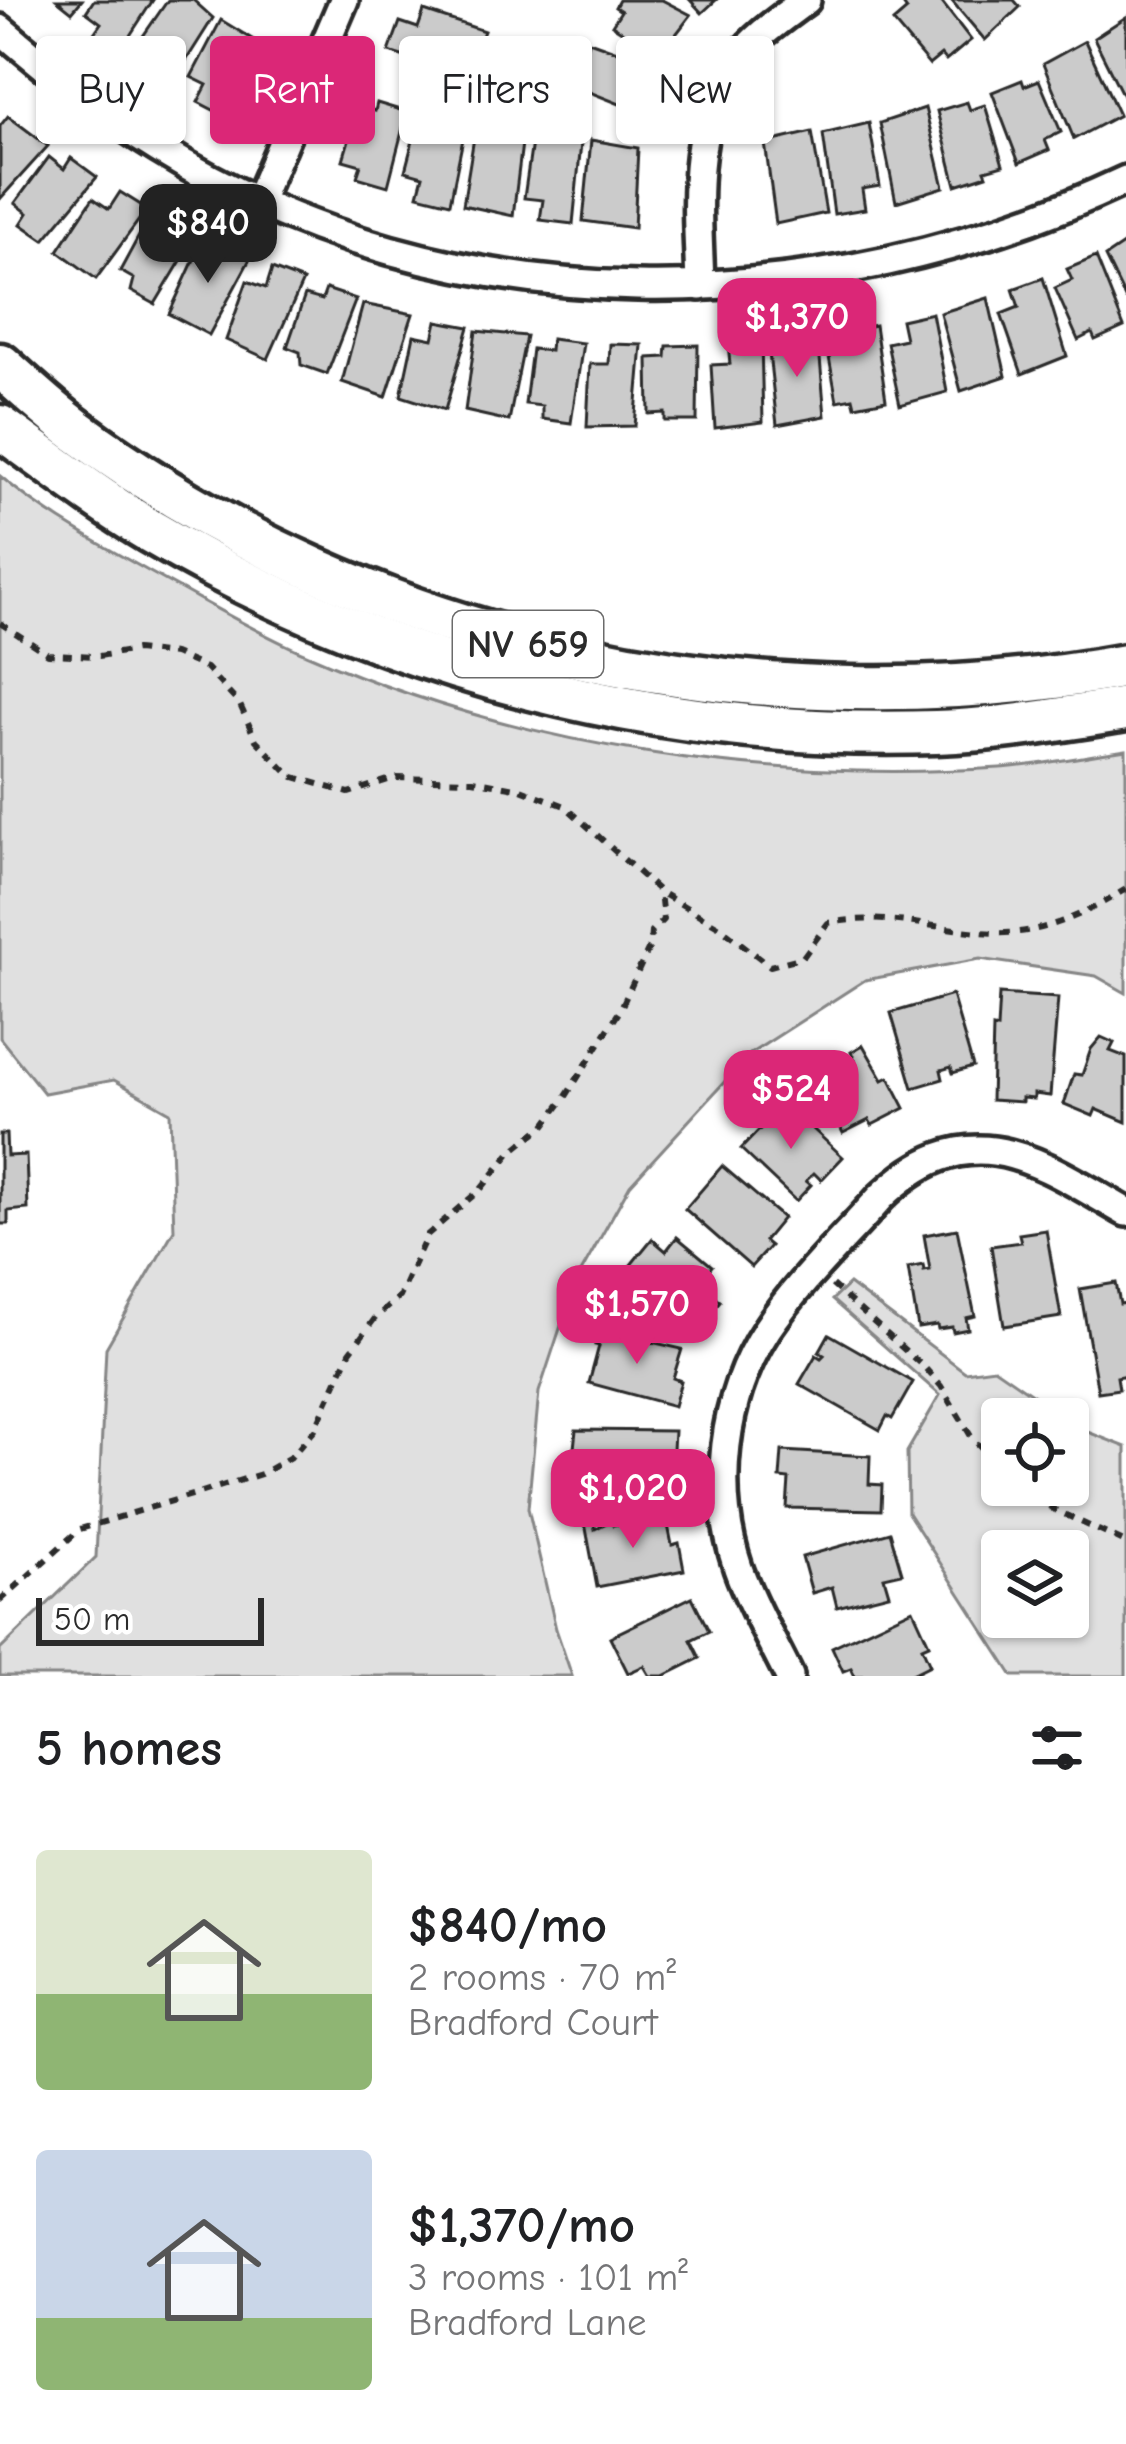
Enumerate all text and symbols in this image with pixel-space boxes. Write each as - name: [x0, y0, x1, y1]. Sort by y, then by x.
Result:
- chip: Buy: [36, 36, 186, 144]
- chip: Rent: [210, 36, 375, 144]
- chip: Filters: [399, 36, 592, 144]
- chip: New: [616, 36, 774, 144]
- pin: $840: [137, 184, 279, 286]
- text: $840: [166, 200, 250, 245]
- pin: $1,370: [699, 278, 895, 380]
- text: $1,370: [744, 294, 850, 339]
- road number: NV 659: [453, 611, 603, 677]
- pin: $524: [720, 1050, 862, 1152]
- text: $524: [751, 1066, 831, 1111]
- pin: $1,570: [539, 1265, 735, 1367]
- text: $1,570: [584, 1281, 690, 1326]
- map controls: [981, 1398, 1089, 1638]
- button: locate: [981, 1398, 1089, 1506]
- pin: $1,020: [535, 1449, 731, 1551]
- text: $1,020: [578, 1465, 688, 1510]
- button: layers: [981, 1530, 1089, 1638]
- scale bar: [36, 1592, 264, 1645]
- text: 50 m: [54, 1600, 130, 1638]
- icon: filters: [1024, 1715, 1090, 1781]
- text: 5 homes: [36, 1719, 222, 1778]
- text: $840/mo: [408, 1896, 607, 1955]
- icon: home: [132, 1898, 276, 2042]
- text: 2 rooms · 70 m²: [408, 1955, 676, 2000]
- text: Bradford Court: [408, 2000, 658, 2045]
- text: $1,370/mo: [408, 2196, 635, 2255]
- icon: home: [132, 2198, 276, 2342]
- text: 3 rooms · 101 m²: [408, 2255, 688, 2300]
- text: Bradford Lane: [408, 2300, 647, 2345]

